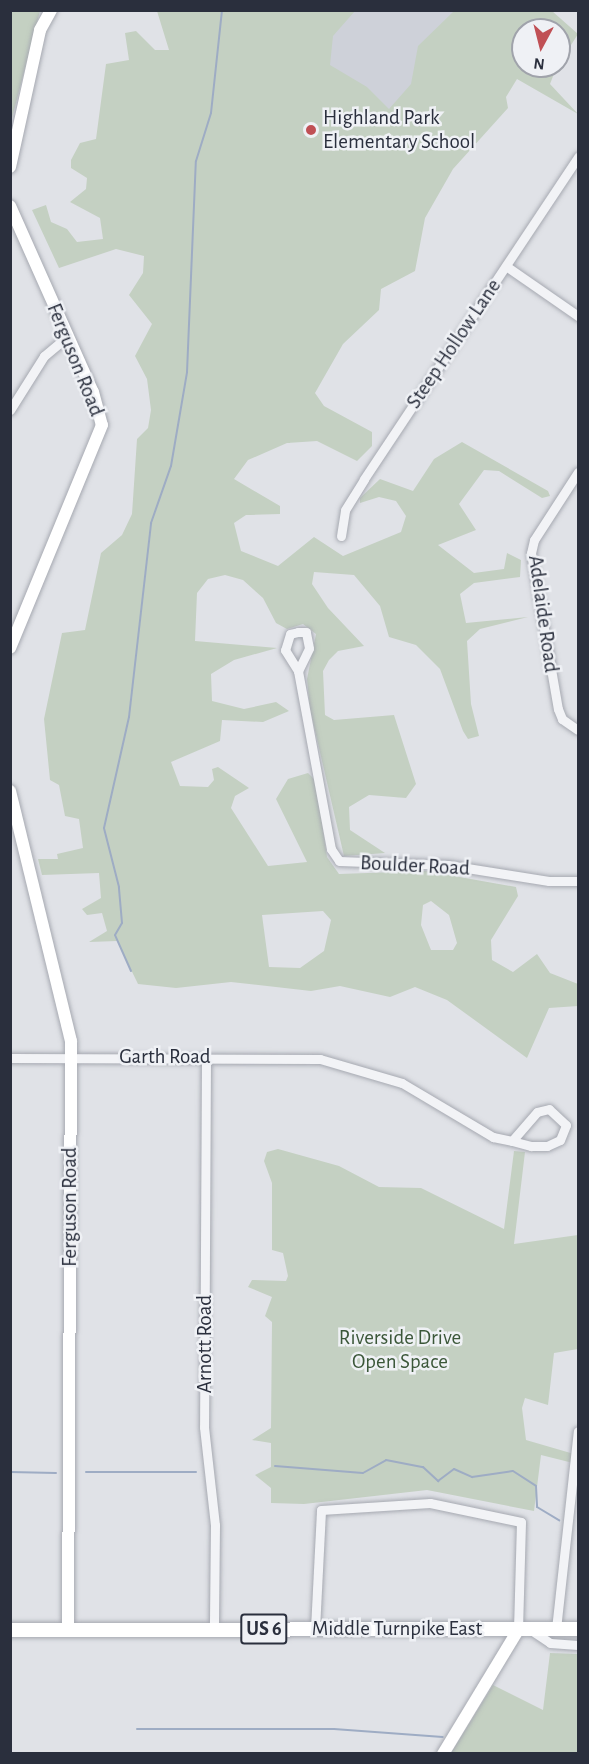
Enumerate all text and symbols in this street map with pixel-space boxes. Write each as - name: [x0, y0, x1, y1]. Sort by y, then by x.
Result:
- north arrow: [511, 18, 571, 78]
- text: N: [533, 55, 546, 72]
- place label: Highland Park Elementary School: [323, 105, 475, 155]
- marker: Highland Park Elementary School: [304, 123, 318, 137]
- street label: Steep Hollow Lane: [401, 274, 507, 414]
- street label: Ferguson Road: [41, 300, 109, 420]
- street label: Adelaide Road: [522, 554, 564, 674]
- street label: Boulder Road: [359, 851, 471, 881]
- street label: Garth Road: [119, 1044, 211, 1070]
- street label: Ferguson Road: [57, 1147, 83, 1267]
- street label: Arnott Road: [192, 1295, 218, 1393]
- park label: Riverside Drive Open Space: [339, 1325, 461, 1375]
- road number: US 6: [240, 1612, 288, 1646]
- street label: Middle Turnpike East: [312, 1616, 482, 1642]

